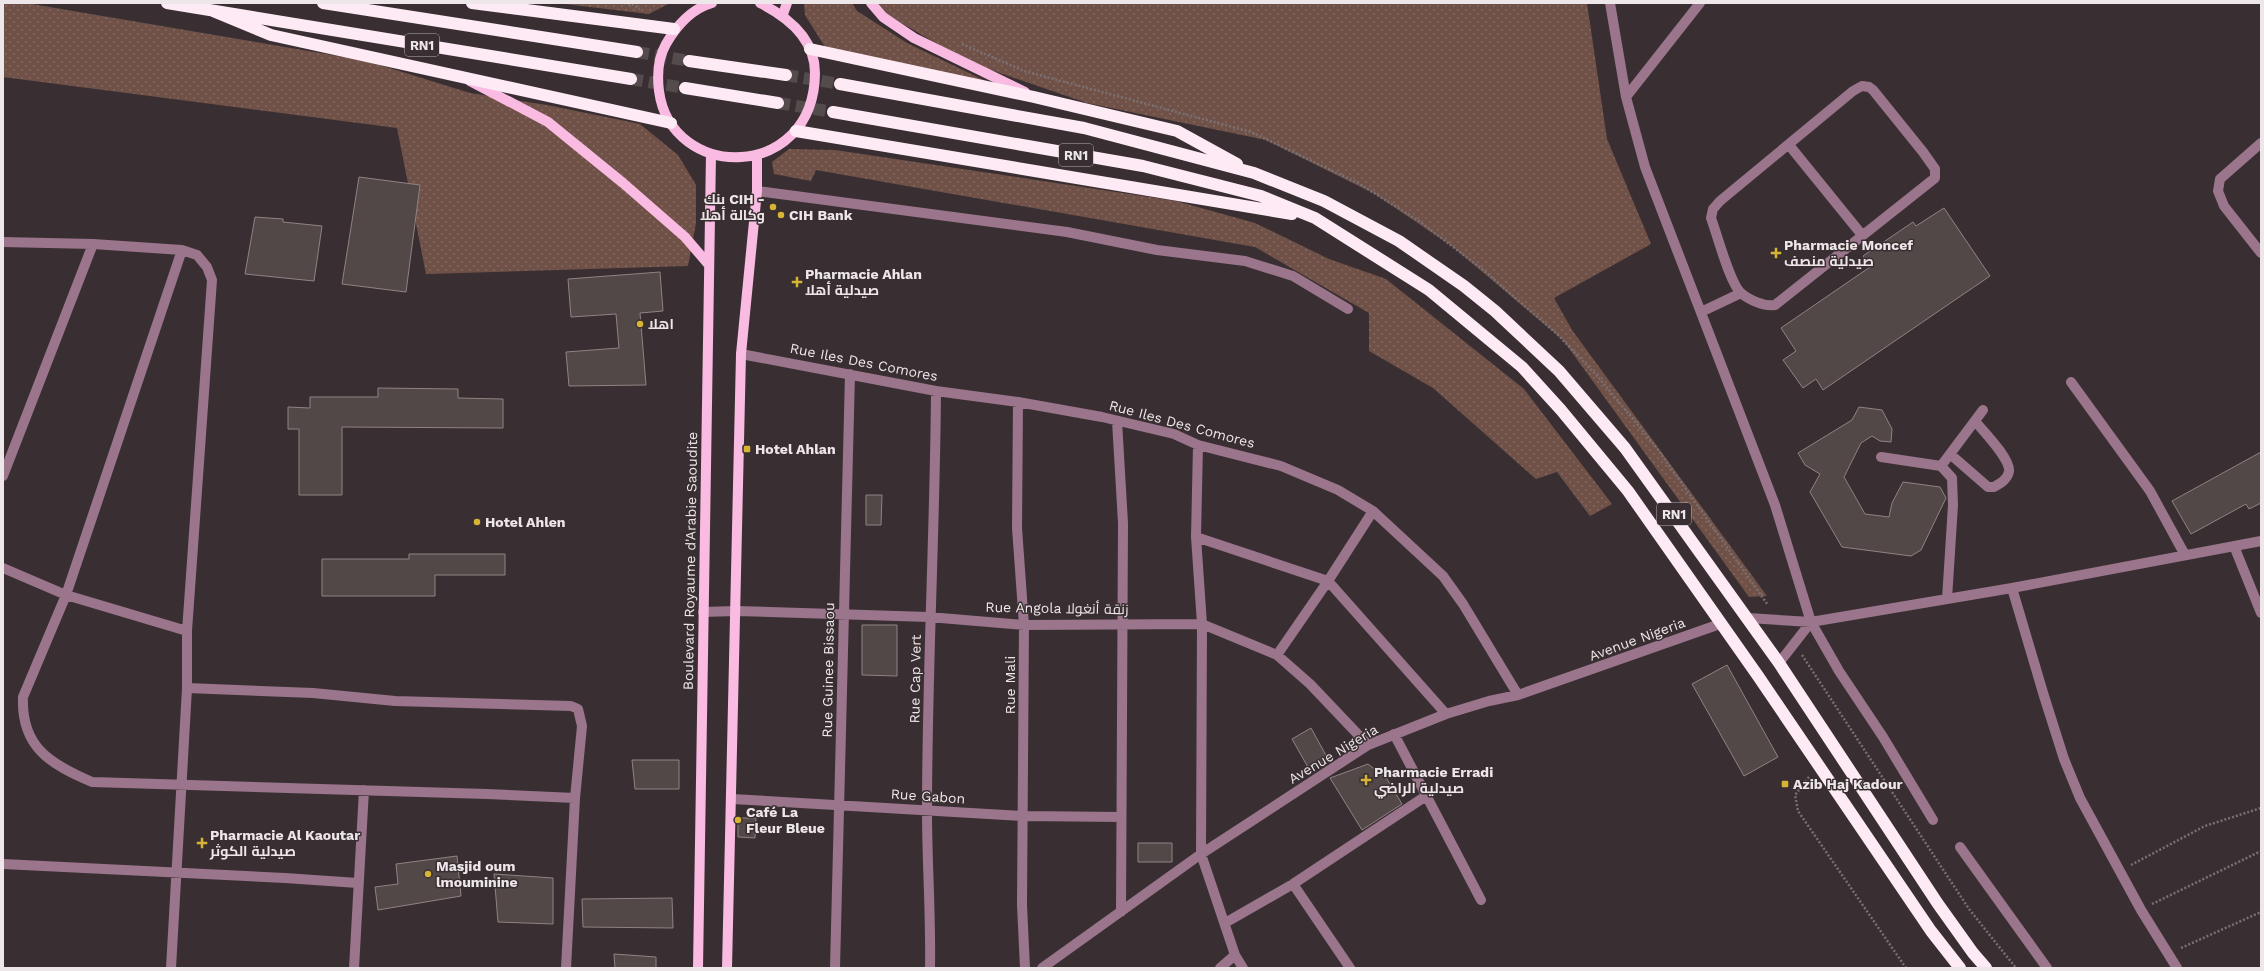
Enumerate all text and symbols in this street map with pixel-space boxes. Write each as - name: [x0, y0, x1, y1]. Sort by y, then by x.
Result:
- road number: RN1: [405, 34, 439, 56]
- road number: RN1: [1059, 144, 1093, 166]
- place label: بنك CIH - وكالة أهلا: [700, 191, 765, 224]
- marker: بنك CIH - وكالة أهلا: [768, 202, 778, 212]
- place label: CIH Bank: [789, 207, 853, 223]
- marker: CIH Bank: [776, 210, 786, 220]
- place label: Pharmacie Moncef صيدلية منصف: [1784, 237, 1913, 269]
- marker: Pharmacie Moncef صيدلية منصف: [1771, 248, 1781, 258]
- place label: Pharmacie Ahlan صيدلية أهلا: [805, 266, 922, 298]
- marker: Pharmacie Ahlan صيدلية أهلا: [792, 277, 802, 287]
- place label: اهلا: [648, 316, 674, 332]
- marker: اهلا: [635, 319, 645, 329]
- street label: Rue Iles Des Comores: [789, 340, 939, 384]
- street label: Rue Iles Des Comores: [1107, 397, 1257, 451]
- street label: Boulevard Royaume d'Arabie Saoudite: [680, 432, 700, 690]
- place label: Hotel Ahlan: [755, 441, 836, 457]
- marker: Hotel Ahlan: [742, 444, 752, 454]
- road number: RN1: [1657, 503, 1691, 525]
- place label: Hotel Ahlen: [485, 514, 566, 530]
- marker: Hotel Ahlen: [472, 517, 482, 527]
- street label: Rue Angola زنقة أنغولا: [985, 598, 1129, 617]
- street label: Rue Guinee Bissaou: [819, 602, 837, 738]
- street label: Avenue Nigeria: [1587, 614, 1687, 664]
- street label: Rue Cap Vert: [906, 634, 924, 724]
- street label: Rue Mali: [1002, 656, 1018, 714]
- street label: Avenue Nigeria: [1286, 721, 1381, 787]
- place label: Pharmacie Erradi صيدلية الراضي: [1374, 764, 1493, 799]
- marker: Pharmacie Erradi صيدلية الراضي: [1361, 775, 1371, 785]
- place label: Azib Haj Kadour: [1793, 776, 1903, 792]
- marker: Azib Haj Kadour: [1780, 779, 1790, 789]
- street label: Rue Gabon: [890, 785, 966, 807]
- place label: Café La Fleur Bleue: [746, 804, 825, 836]
- marker: Café La Fleur Bleue: [733, 815, 743, 825]
- place label: Pharmacie Al Kaoutar صيدلية الكوثر: [209, 827, 360, 860]
- marker: Pharmacie Al Kaoutar صيدلية الكوثر: [197, 838, 207, 848]
- place label: Masjid oum lmouminine: [436, 858, 518, 890]
- marker: Masjid oum lmouminine: [423, 869, 433, 879]

